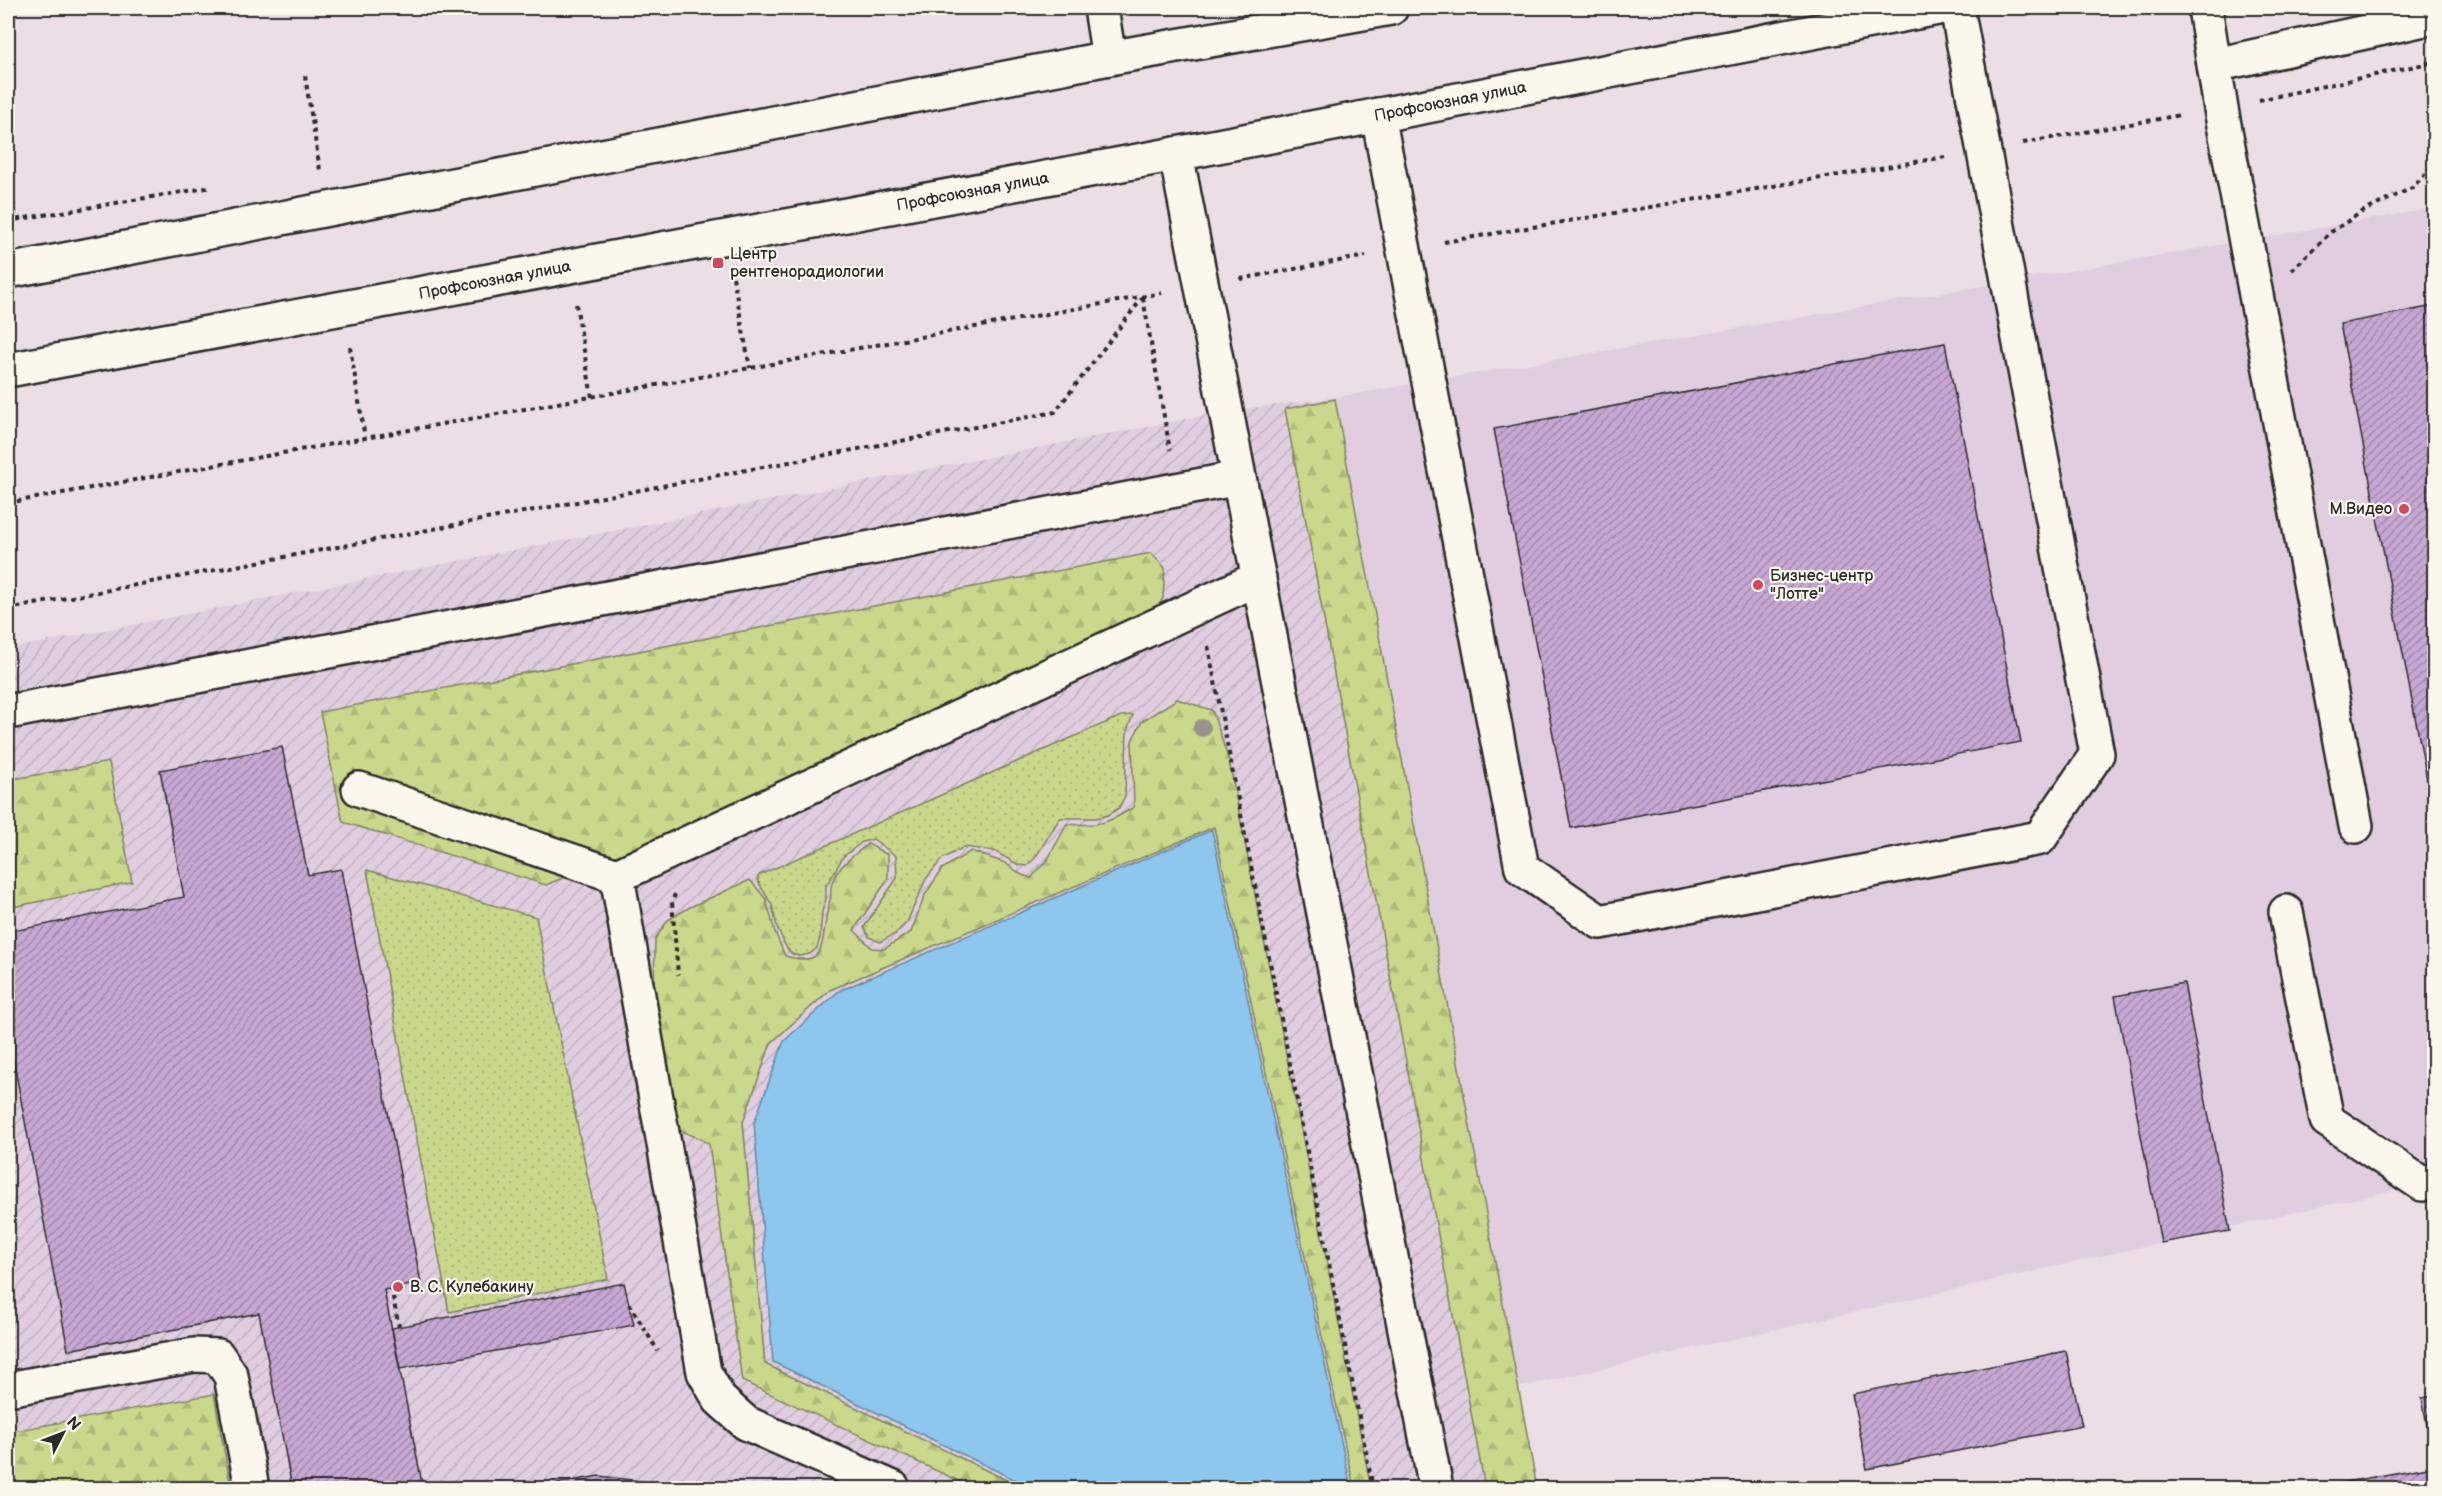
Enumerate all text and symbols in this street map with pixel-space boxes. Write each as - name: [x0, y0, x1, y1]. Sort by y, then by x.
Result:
- street label: Профсоюзная улица: [1373, 77, 1528, 125]
- street label: Профсоюзная улица: [895, 168, 1051, 215]
- place label: Центр рентгенорадиологии: [730, 245, 884, 282]
- street label: Профсоюзная улица: [417, 256, 573, 303]
- marker: Центр рентгенорадиологии: [711, 256, 725, 270]
- place label: М.Видео: [2329, 500, 2392, 519]
- marker: М.Видео: [2397, 502, 2411, 516]
- place label: Бизнес-центр "Лотте": [1770, 567, 1873, 604]
- marker: Бизнес-центр "Лотте": [1751, 578, 1765, 592]
- place label: В. С. Кулебакину: [410, 1278, 534, 1297]
- marker: В. С. Кулебакину: [391, 1280, 405, 1294]
- north arrow: [33, 1403, 93, 1463]
- text: N: [62, 1413, 84, 1435]

